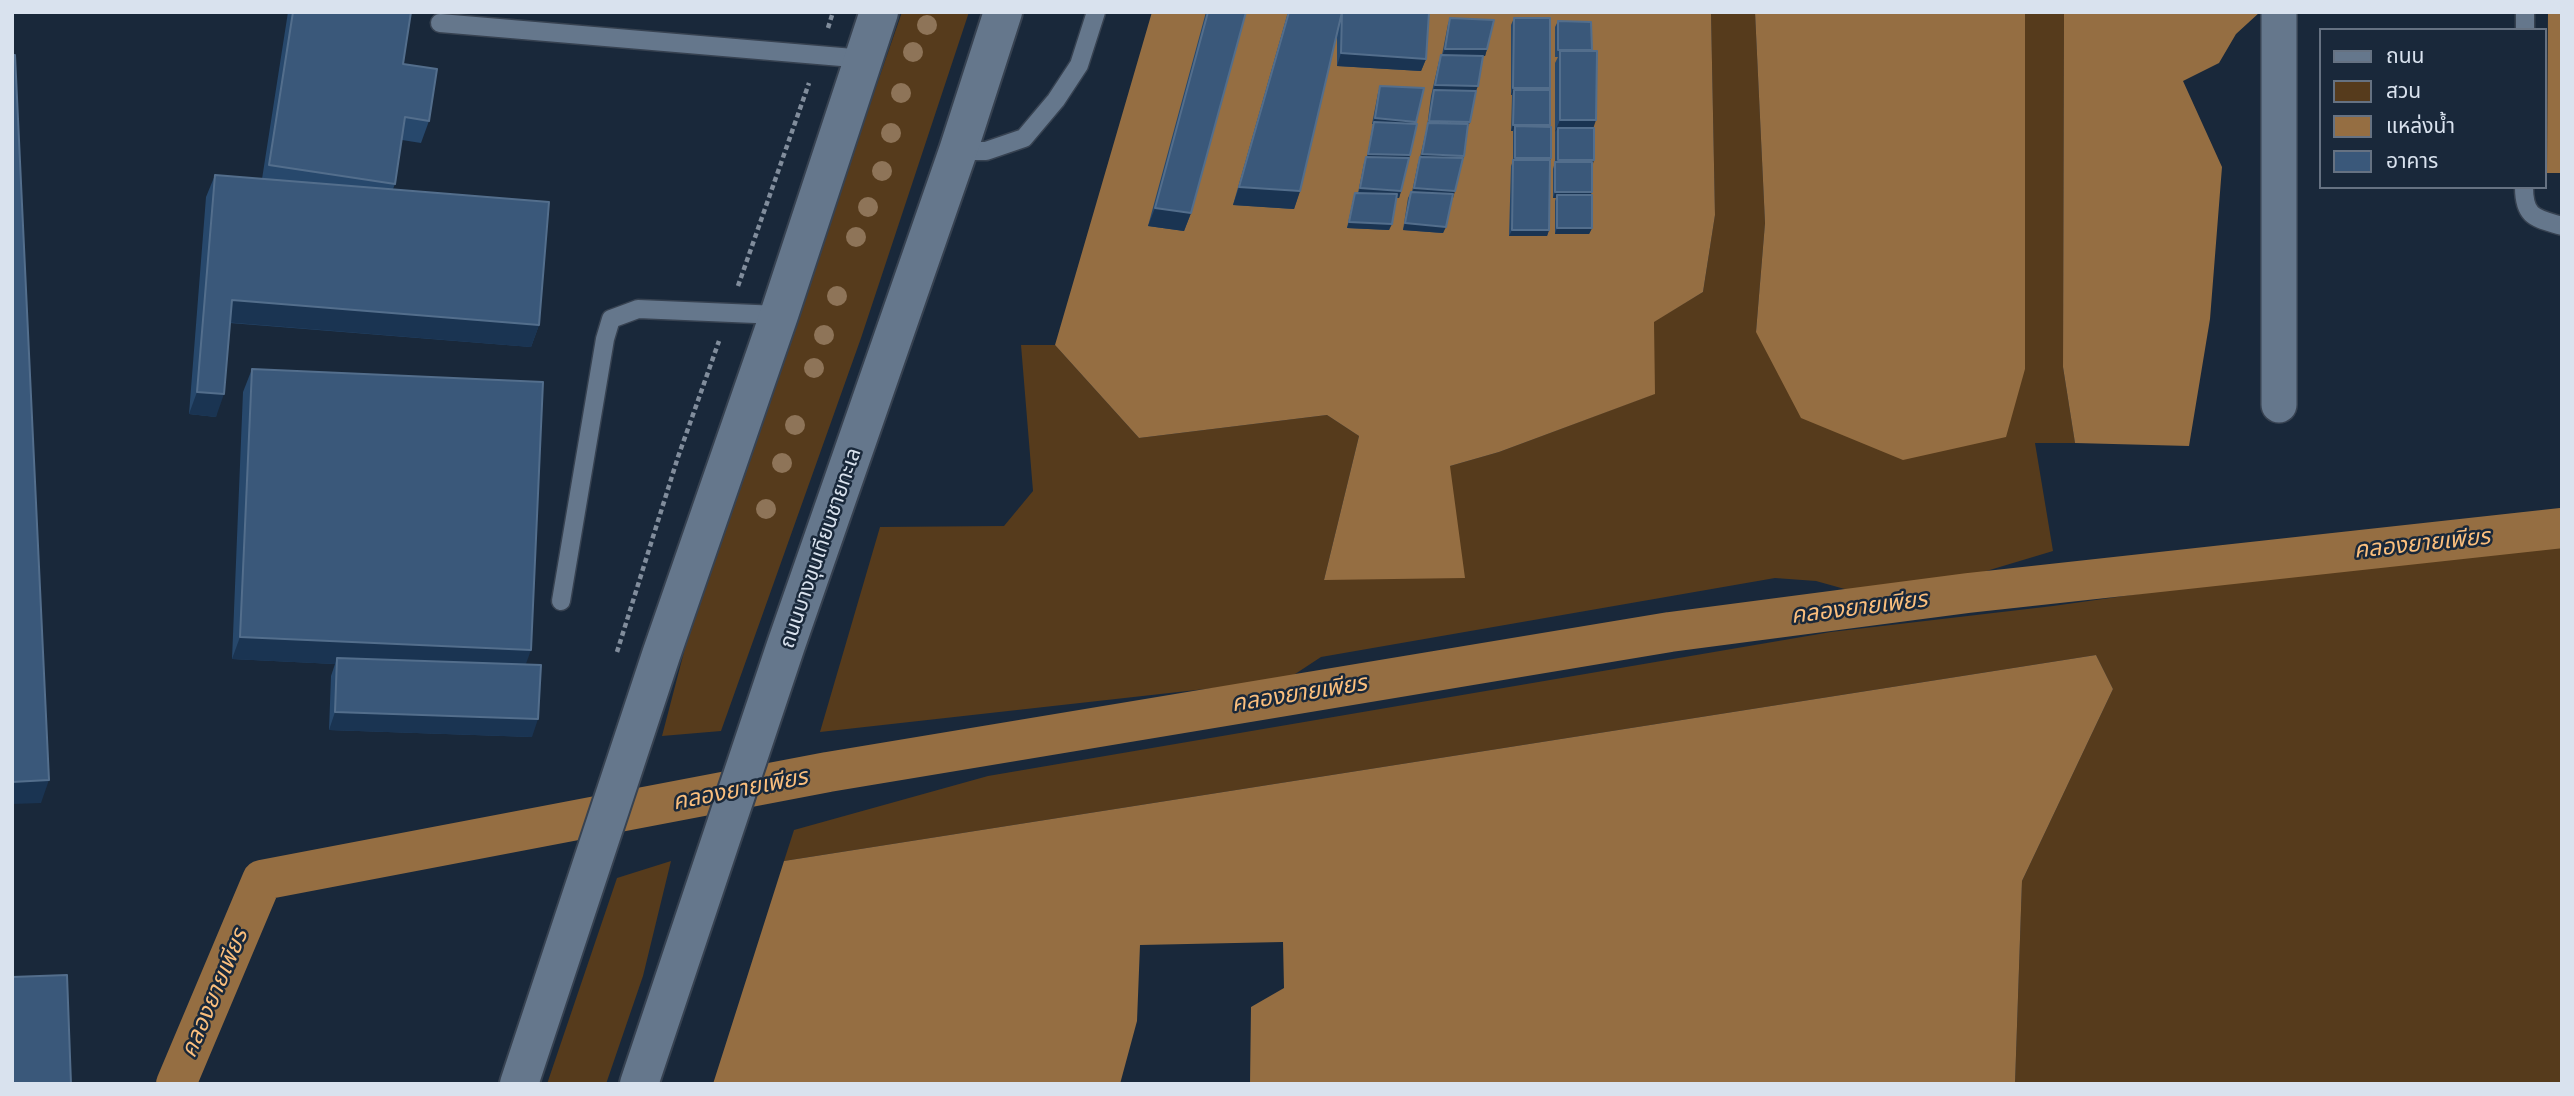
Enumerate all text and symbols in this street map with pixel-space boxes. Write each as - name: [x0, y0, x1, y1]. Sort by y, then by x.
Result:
- legend: [2318, 28, 2546, 189]
- text: ถนน: [2386, 42, 2424, 67]
- text: สวน: [2386, 77, 2421, 102]
- text: แหล่งน้ำ: [2386, 112, 2455, 137]
- text: อาคาร: [2386, 147, 2438, 172]
- street label: ถนนบางขุนเทียนชายทะเล: [774, 445, 866, 651]
- water label: คลองยายเพียร: [2353, 522, 2491, 564]
- water label: คลองยายเพียร: [1789, 585, 1929, 629]
- water label: คลองยายเพียร: [1229, 669, 1369, 717]
- water label: คลองยายเพียร: [670, 762, 810, 816]
- water label: คลองยายเพียร: [175, 925, 253, 1061]

